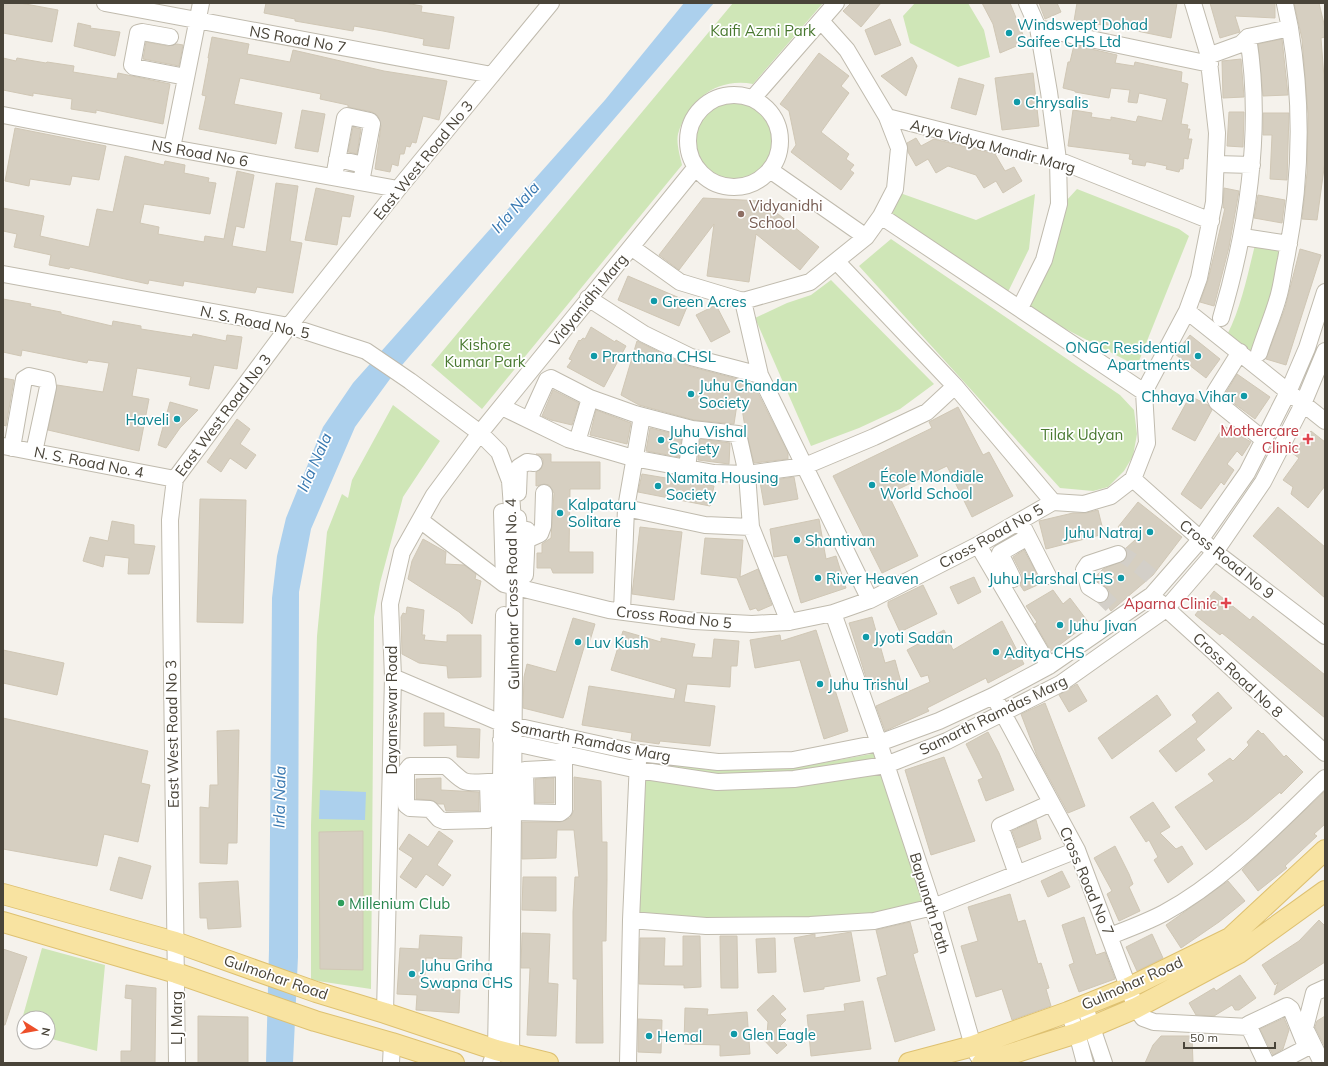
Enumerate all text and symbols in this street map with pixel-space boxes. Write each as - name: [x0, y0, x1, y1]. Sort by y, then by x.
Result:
- place label: Windswept Dohad Saifee CHS Ltd: [1017, 15, 1148, 51]
- street label: NS Road No 7: [248, 21, 348, 57]
- park label: Kaifi Azmi Park: [710, 21, 816, 40]
- marker: Windswept Dohad Saifee CHS Ltd: [1004, 28, 1014, 38]
- place label: Chrysalis: [1025, 93, 1089, 112]
- street label: East West Road No 3: [369, 96, 477, 224]
- marker: Chrysalis: [1012, 97, 1022, 107]
- street label: Arya Vidya Mandir Marg: [908, 115, 1078, 177]
- street label: NS Road No 6: [150, 135, 250, 171]
- water label: Irla Nala: [487, 177, 544, 237]
- place label: Vidyanidhi School: [749, 196, 823, 232]
- marker: Vidyanidhi School: [736, 209, 746, 219]
- street label: Vidyanidhi Marg: [545, 250, 631, 350]
- place label: Green Acres: [662, 292, 747, 311]
- marker: Green Acres: [649, 296, 659, 306]
- street label: N. S. Road No. 5: [198, 301, 312, 343]
- park label: Kishore Kumar Park: [444, 335, 526, 371]
- place label: ONGC Residential Apartments: [1065, 338, 1190, 374]
- place label: Prarthana CHSL: [602, 347, 716, 366]
- street label: East West Road No 3: [171, 350, 275, 480]
- marker: Prarthana CHSL: [589, 351, 599, 361]
- marker: ONGC Residential Apartments: [1193, 351, 1203, 361]
- place label: Juhu Chandan Society: [699, 376, 798, 412]
- place label: Chhaya Vihar: [1141, 387, 1237, 406]
- marker: Juhu Chandan Society: [686, 389, 696, 399]
- marker: Chhaya Vihar: [1239, 391, 1249, 401]
- place label: Haveli: [125, 410, 169, 429]
- marker: Haveli: [172, 414, 182, 424]
- place label: Mothercare Clinic: [1220, 421, 1299, 457]
- place label: Juhu Vishal Society: [669, 422, 747, 458]
- park label: Tilak Udyan: [1041, 425, 1123, 444]
- water label: Irla Nala: [292, 429, 336, 495]
- marker: Mothercare Clinic: [1302, 433, 1314, 445]
- marker: Juhu Vishal Society: [656, 435, 666, 445]
- street label: N. S. Road No. 4: [32, 442, 146, 482]
- place label: École Mondiale World School: [880, 467, 984, 503]
- place label: Namita Housing Society: [666, 468, 779, 504]
- marker: École Mondiale World School: [867, 480, 877, 490]
- marker: Namita Housing Society: [653, 481, 663, 491]
- place label: Kalpataru Solitare: [568, 495, 636, 531]
- street label: Gulmohar Cross Road No. 4: [501, 498, 523, 690]
- street label: Cross Road No 5: [936, 499, 1046, 573]
- marker: Kalpataru Solitare: [555, 508, 565, 518]
- street label: Cross Road No 9: [1176, 515, 1278, 603]
- place label: Juhu Natraj: [1064, 523, 1142, 542]
- marker: Juhu Natraj: [1145, 527, 1155, 537]
- place label: Shantivan: [805, 531, 875, 550]
- marker: Shantivan: [792, 535, 802, 545]
- place label: River Heaven: [826, 569, 919, 588]
- place label: Juhu Harshal CHS: [988, 569, 1113, 588]
- marker: River Heaven: [813, 573, 823, 583]
- marker: Juhu Harshal CHS: [1116, 573, 1126, 583]
- place label: Aparna Clinic: [1124, 594, 1217, 613]
- marker: Aparna Clinic: [1220, 597, 1232, 609]
- street label: Cross Road No 5: [615, 601, 733, 633]
- place label: Juhu Jivan: [1068, 616, 1137, 635]
- marker: Juhu Jivan: [1055, 620, 1065, 630]
- place label: Jyoti Sadan: [874, 628, 953, 647]
- street label: Cross Road No 8: [1189, 628, 1287, 722]
- marker: Jyoti Sadan: [861, 632, 871, 642]
- place label: Luv Kush: [586, 633, 649, 652]
- marker: Luv Kush: [573, 637, 583, 647]
- place label: Aditya CHS: [1004, 643, 1085, 662]
- street label: Dayaneswar Road: [382, 645, 401, 775]
- marker: Aditya CHS: [991, 647, 1001, 657]
- street label: East West Road No 3: [161, 660, 183, 808]
- street label: Samarth Ramdas Marg: [916, 671, 1070, 759]
- place label: Juhu Trishul: [828, 675, 908, 694]
- marker: Juhu Trishul: [815, 679, 825, 689]
- street label: Samarth Ramdas Marg: [509, 716, 673, 766]
- water label: Irla Nala: [268, 765, 290, 828]
- street label: Cross Road No 7: [1056, 824, 1118, 938]
- street label: Bapunath Path: [906, 850, 954, 956]
- place label: Millenium Club: [349, 894, 450, 913]
- marker: Millenium Club: [336, 898, 346, 908]
- street label: Gulmohar Road: [221, 950, 331, 1004]
- street label: Gulmohar Road: [1078, 952, 1186, 1014]
- place label: Juhu Griha Swapna CHS: [420, 956, 513, 992]
- marker: Juhu Griha Swapna CHS: [407, 969, 417, 979]
- street label: LJ Marg: [167, 991, 186, 1045]
- north arrow: [16, 1010, 56, 1050]
- scale bar: [1184, 1024, 1275, 1050]
- place label: Glen Eagle: [742, 1025, 816, 1044]
- text: N: [38, 1026, 53, 1037]
- place label: Hemal: [657, 1027, 702, 1046]
- marker: Glen Eagle: [729, 1029, 739, 1039]
- text: 50 m: [1190, 1030, 1218, 1045]
- marker: Hemal: [644, 1031, 654, 1041]

